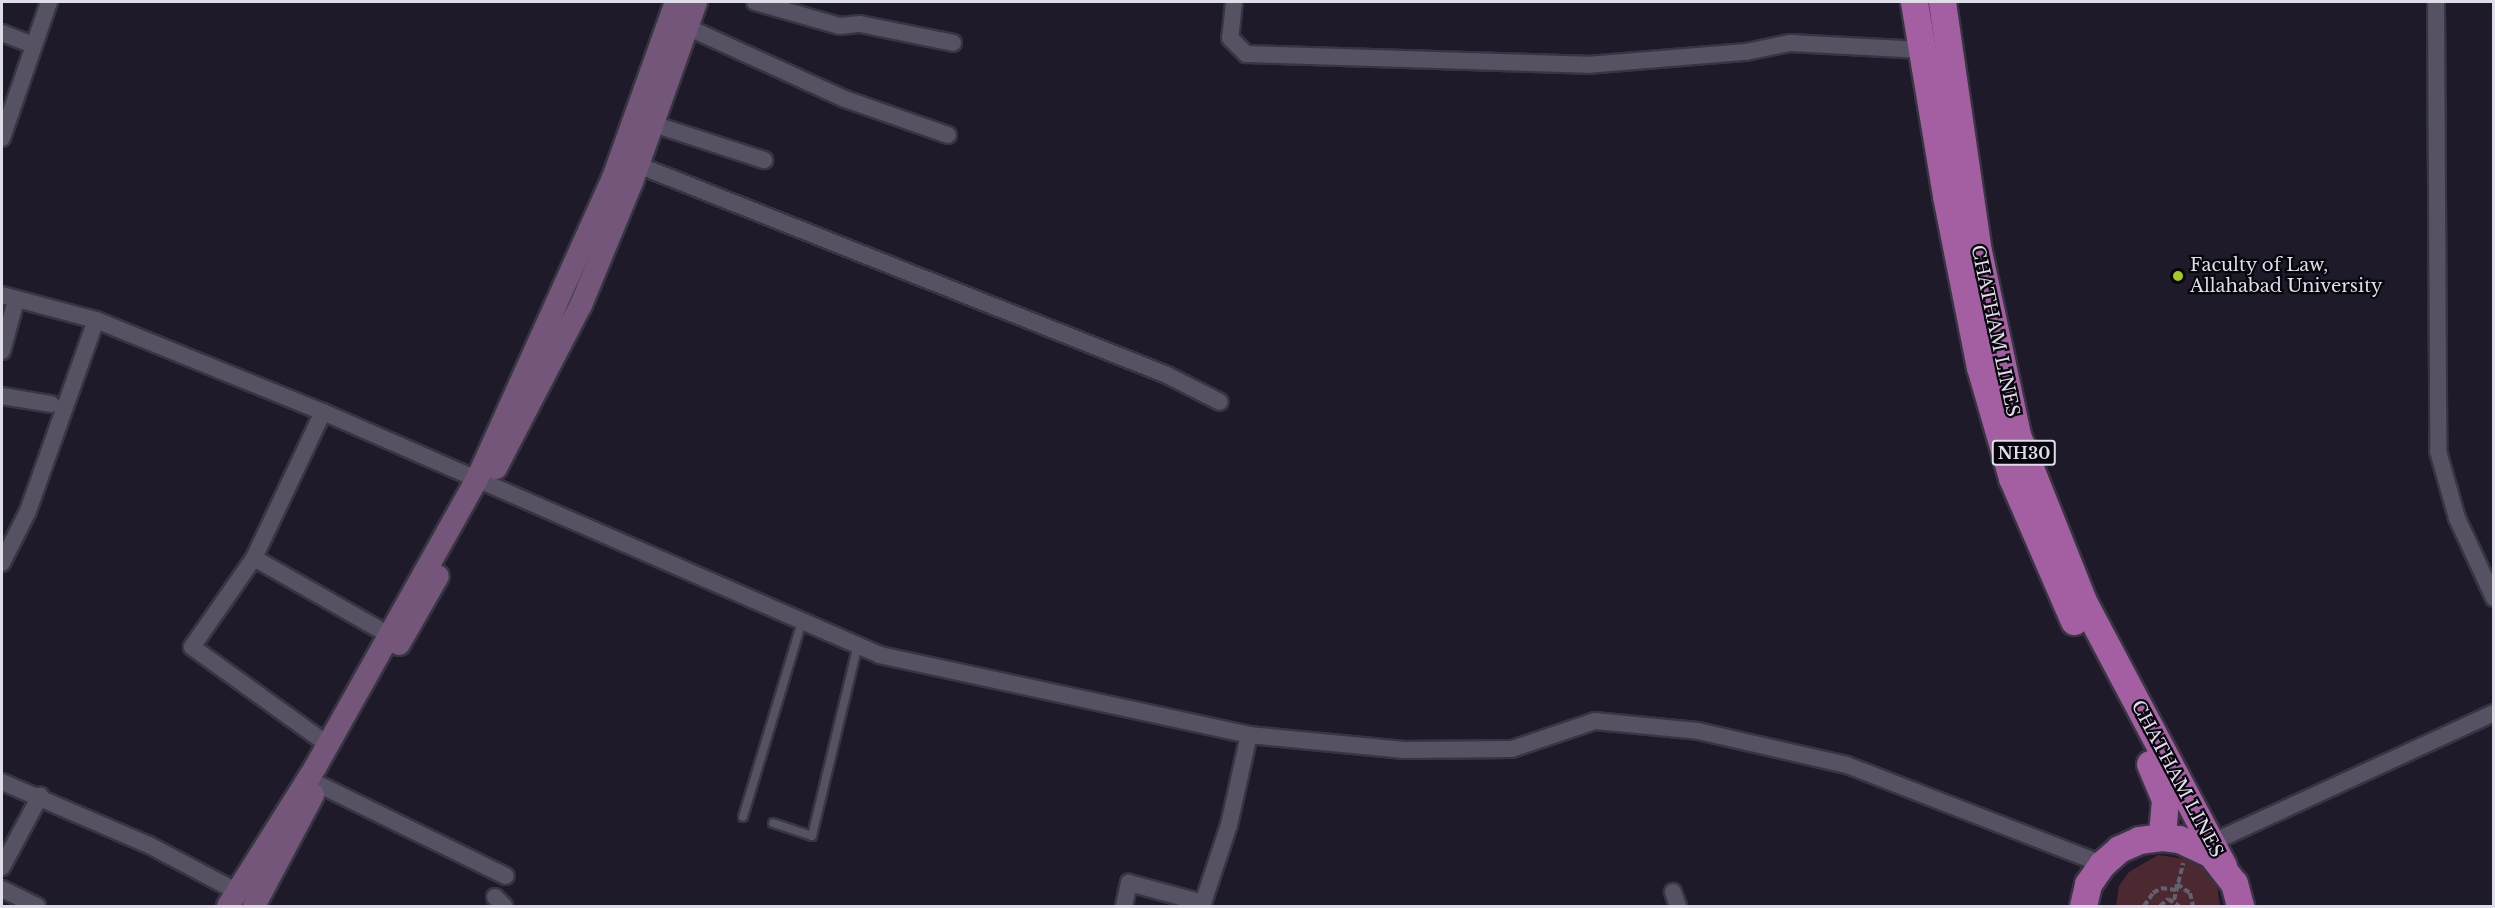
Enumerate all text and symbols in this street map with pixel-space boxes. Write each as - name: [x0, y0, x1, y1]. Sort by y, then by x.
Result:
- street label: CHATHAM LINES: [1966, 243, 2024, 419]
- place label: Faculty of Law, Allahabad University: [2190, 255, 2382, 298]
- marker: Faculty of Law, Allahabad University: [2171, 269, 2185, 283]
- road number: NH30: [1991, 440, 2057, 466]
- street label: CHATHAM LINES: [2126, 697, 2228, 861]

